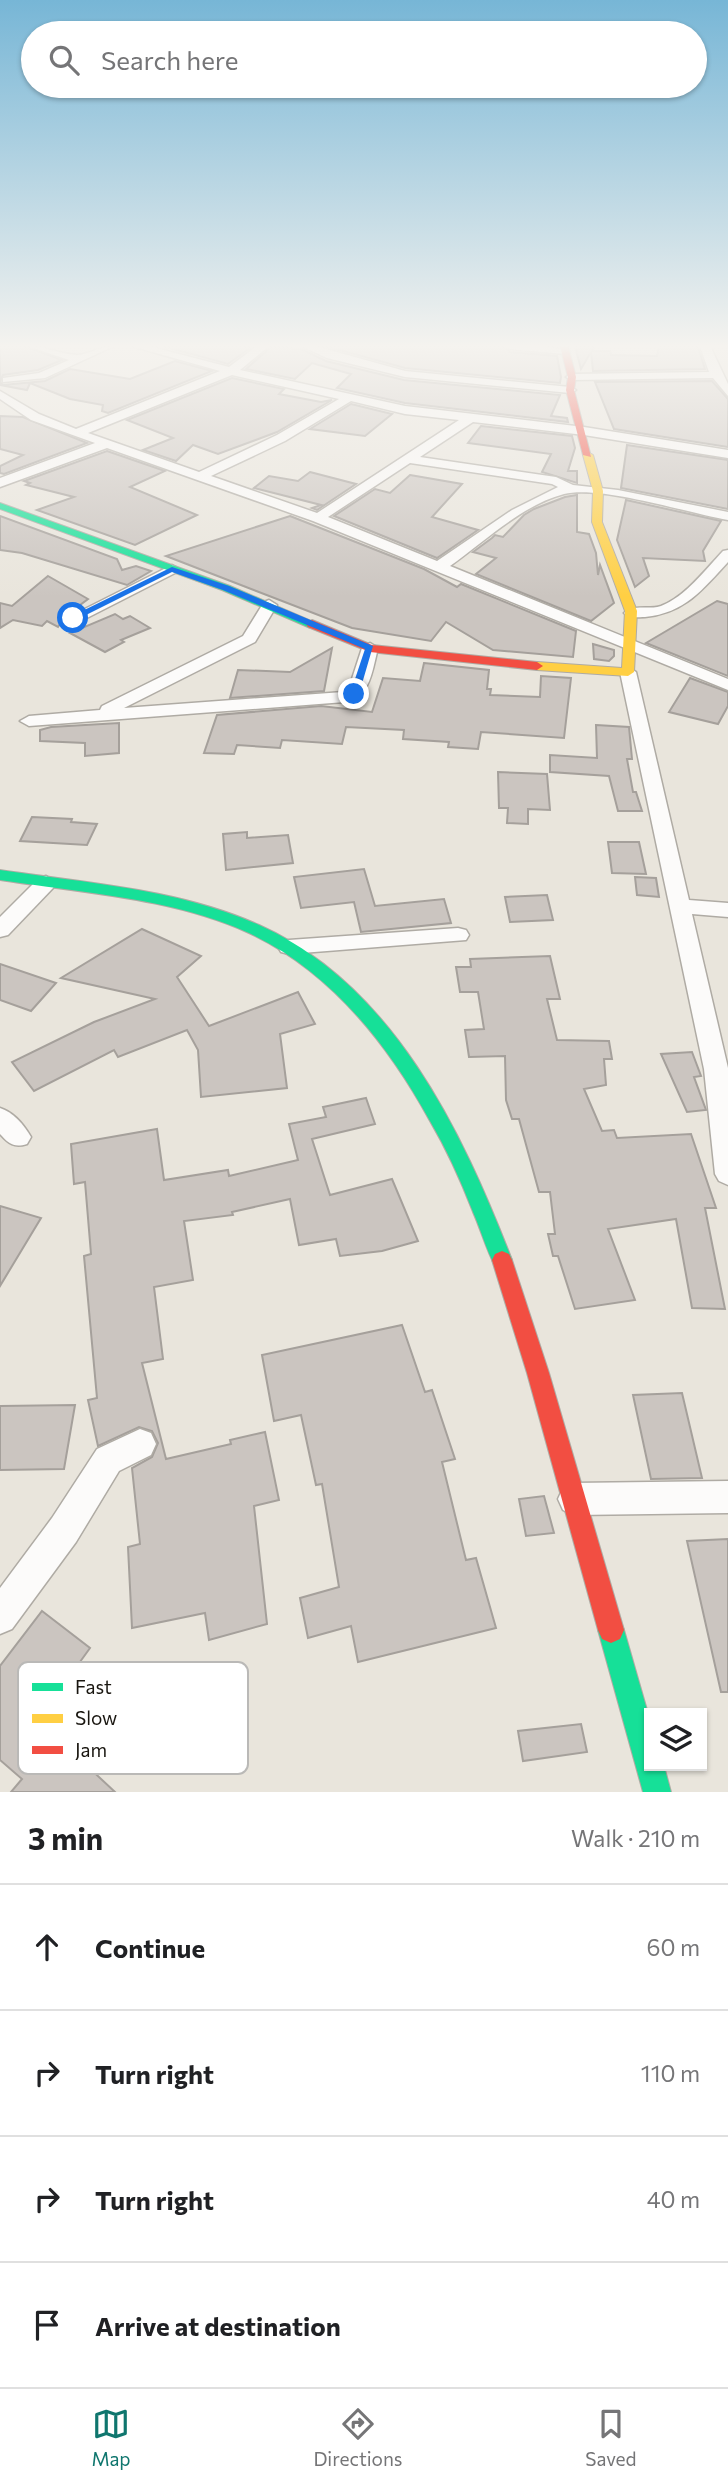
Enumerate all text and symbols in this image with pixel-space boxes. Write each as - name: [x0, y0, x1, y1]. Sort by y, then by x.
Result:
- search box: [21, 21, 707, 98]
- icon: search: [45, 41, 83, 79]
- text: Search here: [101, 44, 239, 75]
- route start: [57, 602, 88, 633]
- route end: [338, 678, 369, 709]
- legend: [18, 1662, 248, 1774]
- text: Fast: [75, 1675, 112, 1698]
- text: Slow: [75, 1706, 117, 1729]
- map controls: [644, 1708, 707, 1771]
- button: layers: [644, 1708, 707, 1771]
- text: Jam: [75, 1738, 107, 1761]
- text: 3 min: [28, 1819, 103, 1856]
- text: Walk · 210 m: [571, 1824, 700, 1852]
- icon: ahead: [28, 1928, 66, 1966]
- text: Continue: [95, 1932, 205, 1963]
- text: 60 m: [647, 1933, 700, 1961]
- icon: right: [28, 2054, 66, 2092]
- text: Turn right: [95, 2058, 214, 2089]
- text: 110 m: [641, 2059, 700, 2087]
- icon: right: [28, 2180, 66, 2218]
- text: Turn right: [95, 2184, 214, 2215]
- text: 40 m: [647, 2185, 700, 2213]
- icon: arrive: [28, 2306, 66, 2344]
- text: Arrive at destination: [95, 2310, 341, 2341]
- tab: Map: [91, 2405, 131, 2470]
- tab: Directions: [313, 2405, 403, 2470]
- tab: Saved: [585, 2405, 637, 2470]

